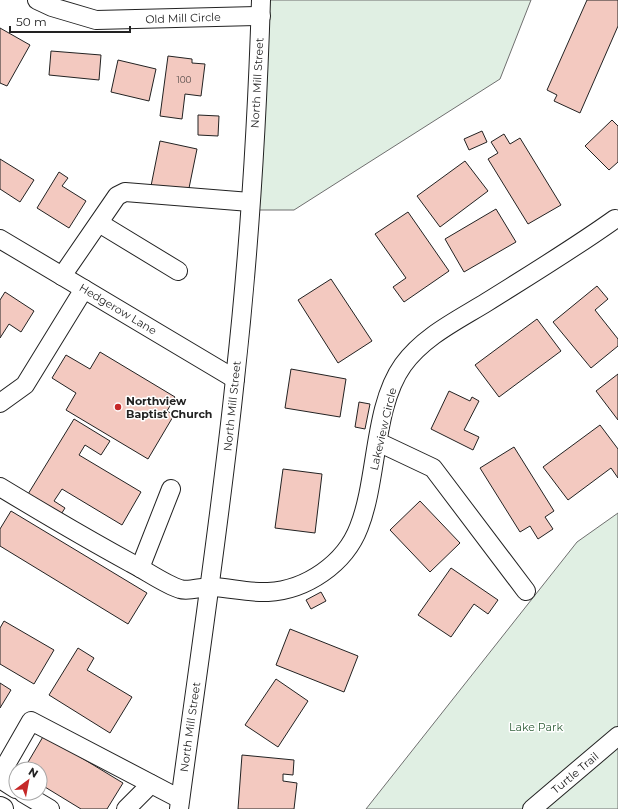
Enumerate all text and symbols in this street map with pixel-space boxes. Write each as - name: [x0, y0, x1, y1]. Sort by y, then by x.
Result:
- scale bar: [10, 8, 130, 34]
- street label: Old Mill Circle: [145, 10, 221, 26]
- text: 50 m: [16, 14, 47, 29]
- street label: North Mill Street: [248, 37, 266, 129]
- house number: 100: [176, 74, 192, 85]
- street label: Hedgerow Lane: [77, 280, 160, 338]
- street label: North Mill Street: [220, 360, 244, 452]
- street label: Lakeview Circle: [367, 386, 399, 472]
- place label: Northview Baptist Church: [126, 394, 212, 421]
- marker: Northview Baptist Church: [113, 402, 123, 412]
- street label: North Mill Street: [177, 681, 203, 773]
- park label: Lake Park: [509, 720, 563, 734]
- street label: Turtle Trail: [548, 749, 602, 797]
- north arrow: [8, 761, 48, 801]
- text: N: [26, 764, 41, 781]

